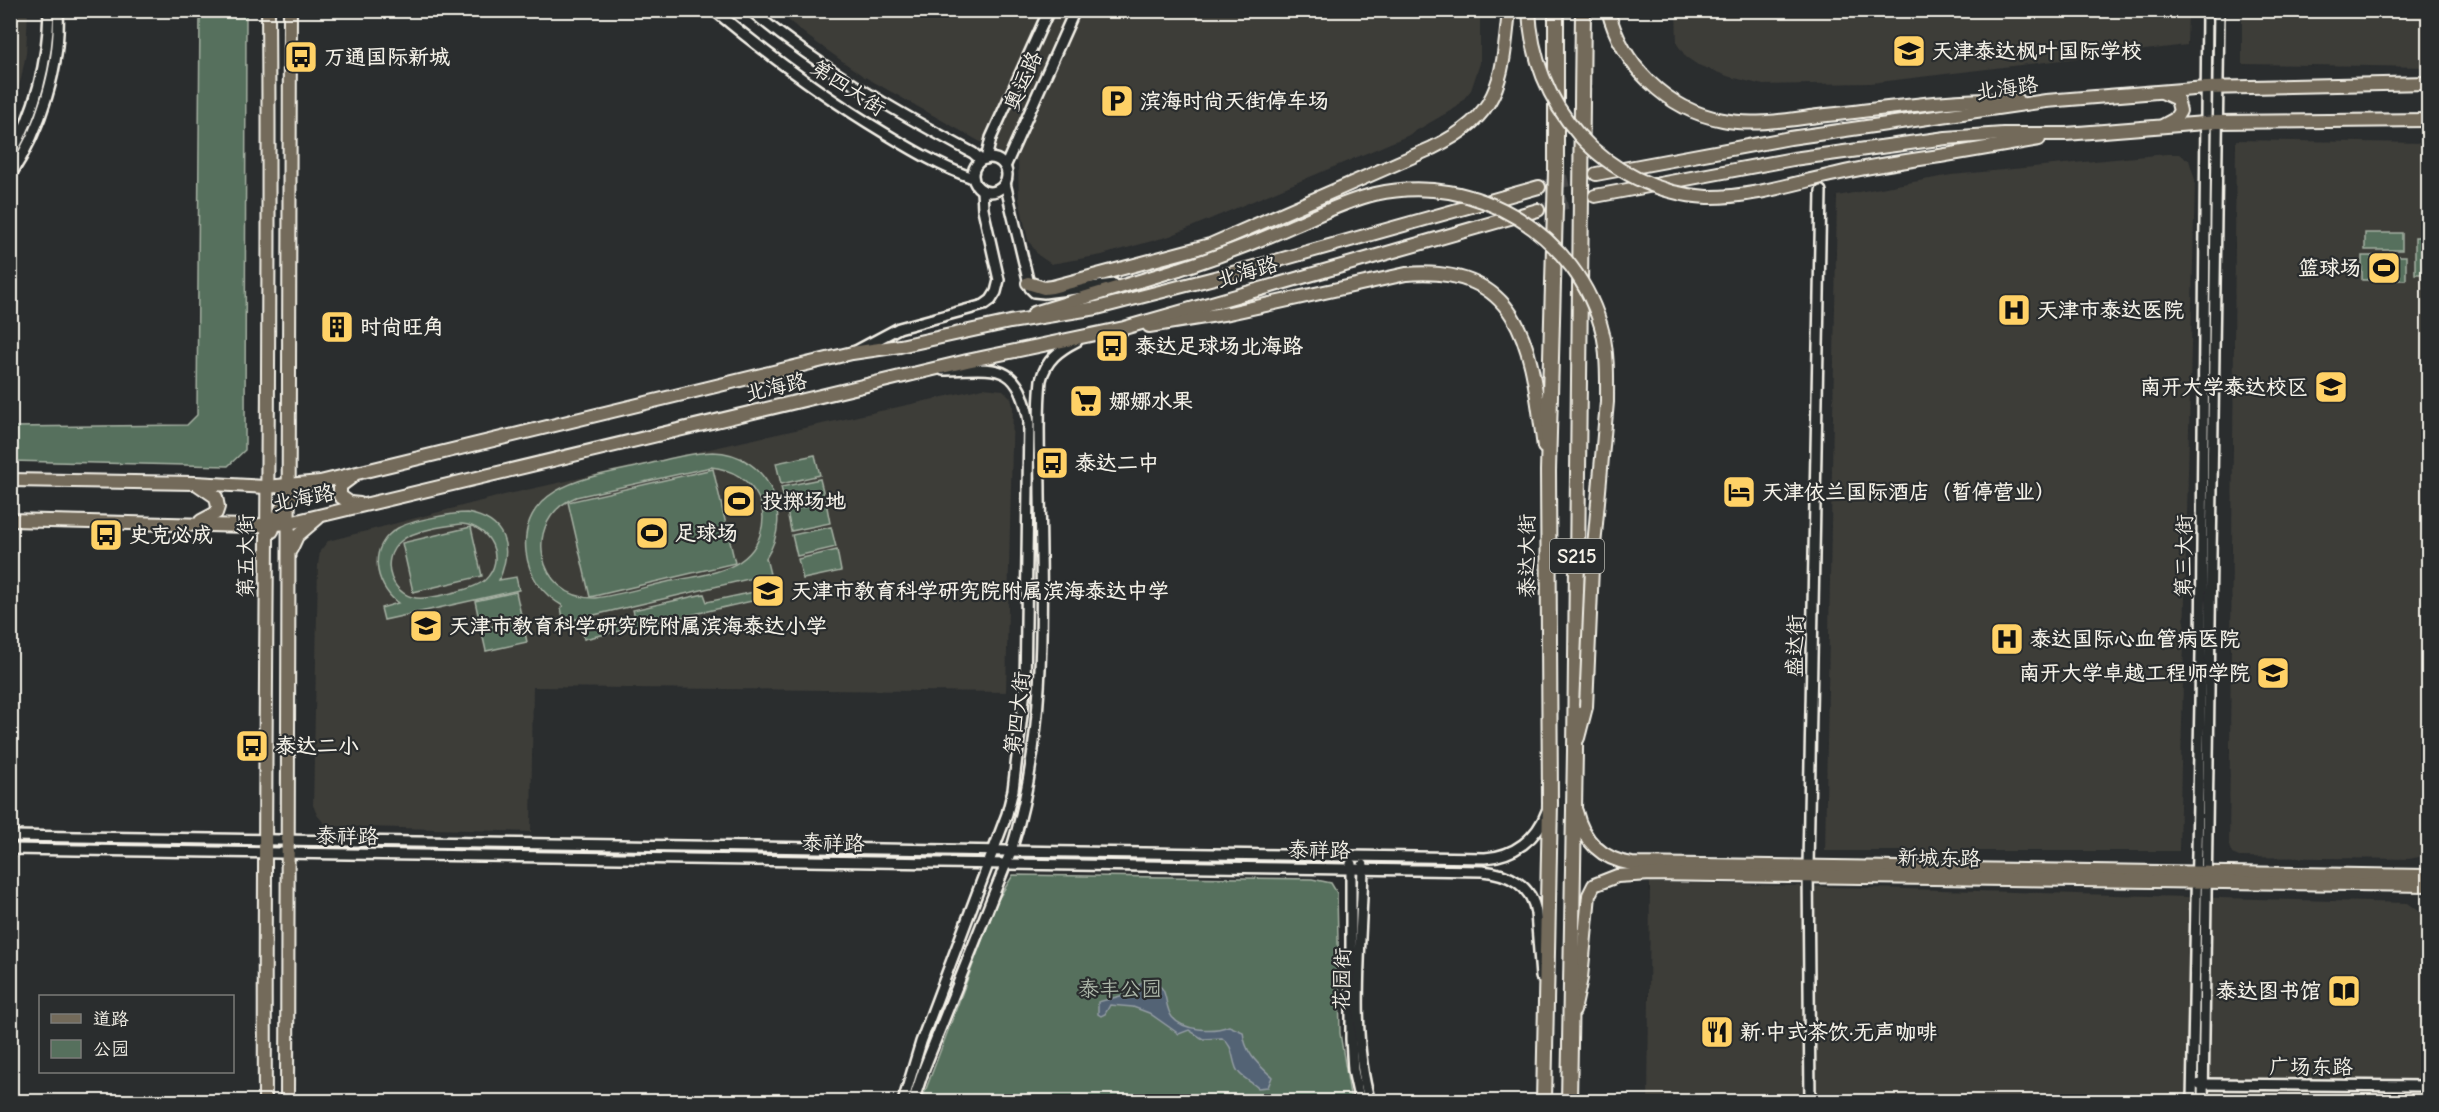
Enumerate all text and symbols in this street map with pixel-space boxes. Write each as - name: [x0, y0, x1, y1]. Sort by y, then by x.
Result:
- school or university icon: 天津泰达枫叶国际学校: [1891, 33, 1927, 69]
- bus stop icon: 万通国际新城: [283, 39, 319, 75]
- place label: 天津泰达枫叶国际学校: [1932, 39, 2142, 63]
- place label: 万通国际新城: [324, 45, 450, 69]
- street label: 奥运路: [999, 47, 1047, 115]
- street label: 第四大街: [806, 55, 890, 121]
- street label: 北海路: [1974, 72, 2040, 104]
- parking icon: 滨海时尚天街停车场: [1099, 83, 1135, 119]
- place label: 滨海时尚天街停车场: [1140, 89, 1329, 113]
- sports icon: 篮球场: [2366, 250, 2402, 286]
- street label: 北海路: [1213, 252, 1281, 292]
- place label: 篮球场: [2298, 256, 2361, 280]
- hospital icon: 天津市泰达医院: [1996, 292, 2032, 328]
- place label: 天津市泰达医院: [2037, 298, 2184, 322]
- building icon: 时尚旺角: [319, 309, 355, 345]
- place label: 时尚旺角: [360, 315, 444, 339]
- bus stop icon: 泰达足球场北海路: [1094, 328, 1130, 364]
- place label: 泰达足球场北海路: [1135, 334, 1303, 358]
- street label: 北海路: [743, 368, 809, 406]
- school or university icon: 南开大学泰达校区: [2313, 369, 2349, 405]
- place label: 南开大学泰达校区: [2140, 375, 2308, 399]
- supermarket icon: 娜娜水果: [1068, 383, 1104, 419]
- place label: 娜娜水果: [1109, 389, 1193, 413]
- bus stop icon: 泰达二中: [1034, 445, 1070, 481]
- place label: 泰达二中: [1075, 451, 1159, 475]
- hotel icon: 天津依兰国际酒店（暂停营业）: [1721, 474, 1757, 510]
- street label: 北海路: [270, 480, 336, 516]
- place label: 天津依兰国际酒店（暂停营业）: [1762, 480, 2056, 504]
- sports icon: 投掷场地: [721, 483, 757, 519]
- place label: 投掷场地: [762, 489, 846, 513]
- street label: 第五大街: [234, 514, 258, 598]
- street label: 泰达大街: [1515, 514, 1539, 598]
- street label: 第三大街: [2171, 514, 2197, 598]
- sports icon: 足球场: [634, 515, 670, 551]
- bus stop icon: 史克必成: [88, 517, 124, 553]
- place label: 足球场: [675, 521, 738, 545]
- place label: 史克必成: [129, 523, 213, 547]
- road number: S215: [1550, 539, 1604, 573]
- school or university icon: 天津市教育科学研究院附属滨海泰达中学: [750, 573, 786, 609]
- place label: 天津市教育科学研究院附属滨海泰达中学: [791, 579, 1169, 603]
- school or university icon: 天津市教育科学研究院附属滨海泰达小学: [408, 608, 444, 644]
- place label: 天津市教育科学研究院附属滨海泰达小学: [449, 614, 827, 638]
- street label: 盛达街: [1782, 614, 1808, 678]
- hospital icon: 泰达国际心血管病医院: [1989, 621, 2025, 657]
- place label: 泰达国际心血管病医院: [2030, 627, 2240, 651]
- school or university icon: 南开大学卓越工程师学院: [2255, 655, 2291, 691]
- place label: 南开大学卓越工程师学院: [2019, 661, 2250, 685]
- street label: 第四大街: [1000, 670, 1034, 756]
- bus stop icon: 泰达二小: [234, 728, 270, 764]
- place label: 泰达二小: [275, 734, 359, 758]
- street label: 泰祥路: [315, 823, 379, 849]
- street label: 泰祥路: [801, 830, 865, 856]
- street label: 泰祥路: [1287, 837, 1351, 863]
- street label: 新城东路: [1897, 845, 1981, 871]
- street label: 花园街: [1329, 947, 1355, 1011]
- library icon: 泰达图书馆: [2326, 973, 2362, 1009]
- park label: 泰丰公园: [1078, 977, 1162, 1001]
- place label: 泰达图书馆: [2216, 979, 2321, 1003]
- legend: [39, 995, 234, 1073]
- text: 道路: [93, 1009, 129, 1030]
- restaurant icon: 新·中式茶饮·无声咖啡: [1699, 1014, 1735, 1050]
- place label: 新·中式茶饮·无声咖啡: [1740, 1020, 1937, 1044]
- text: 公园: [93, 1039, 129, 1060]
- street label: 广场东路: [2269, 1055, 2353, 1079]

